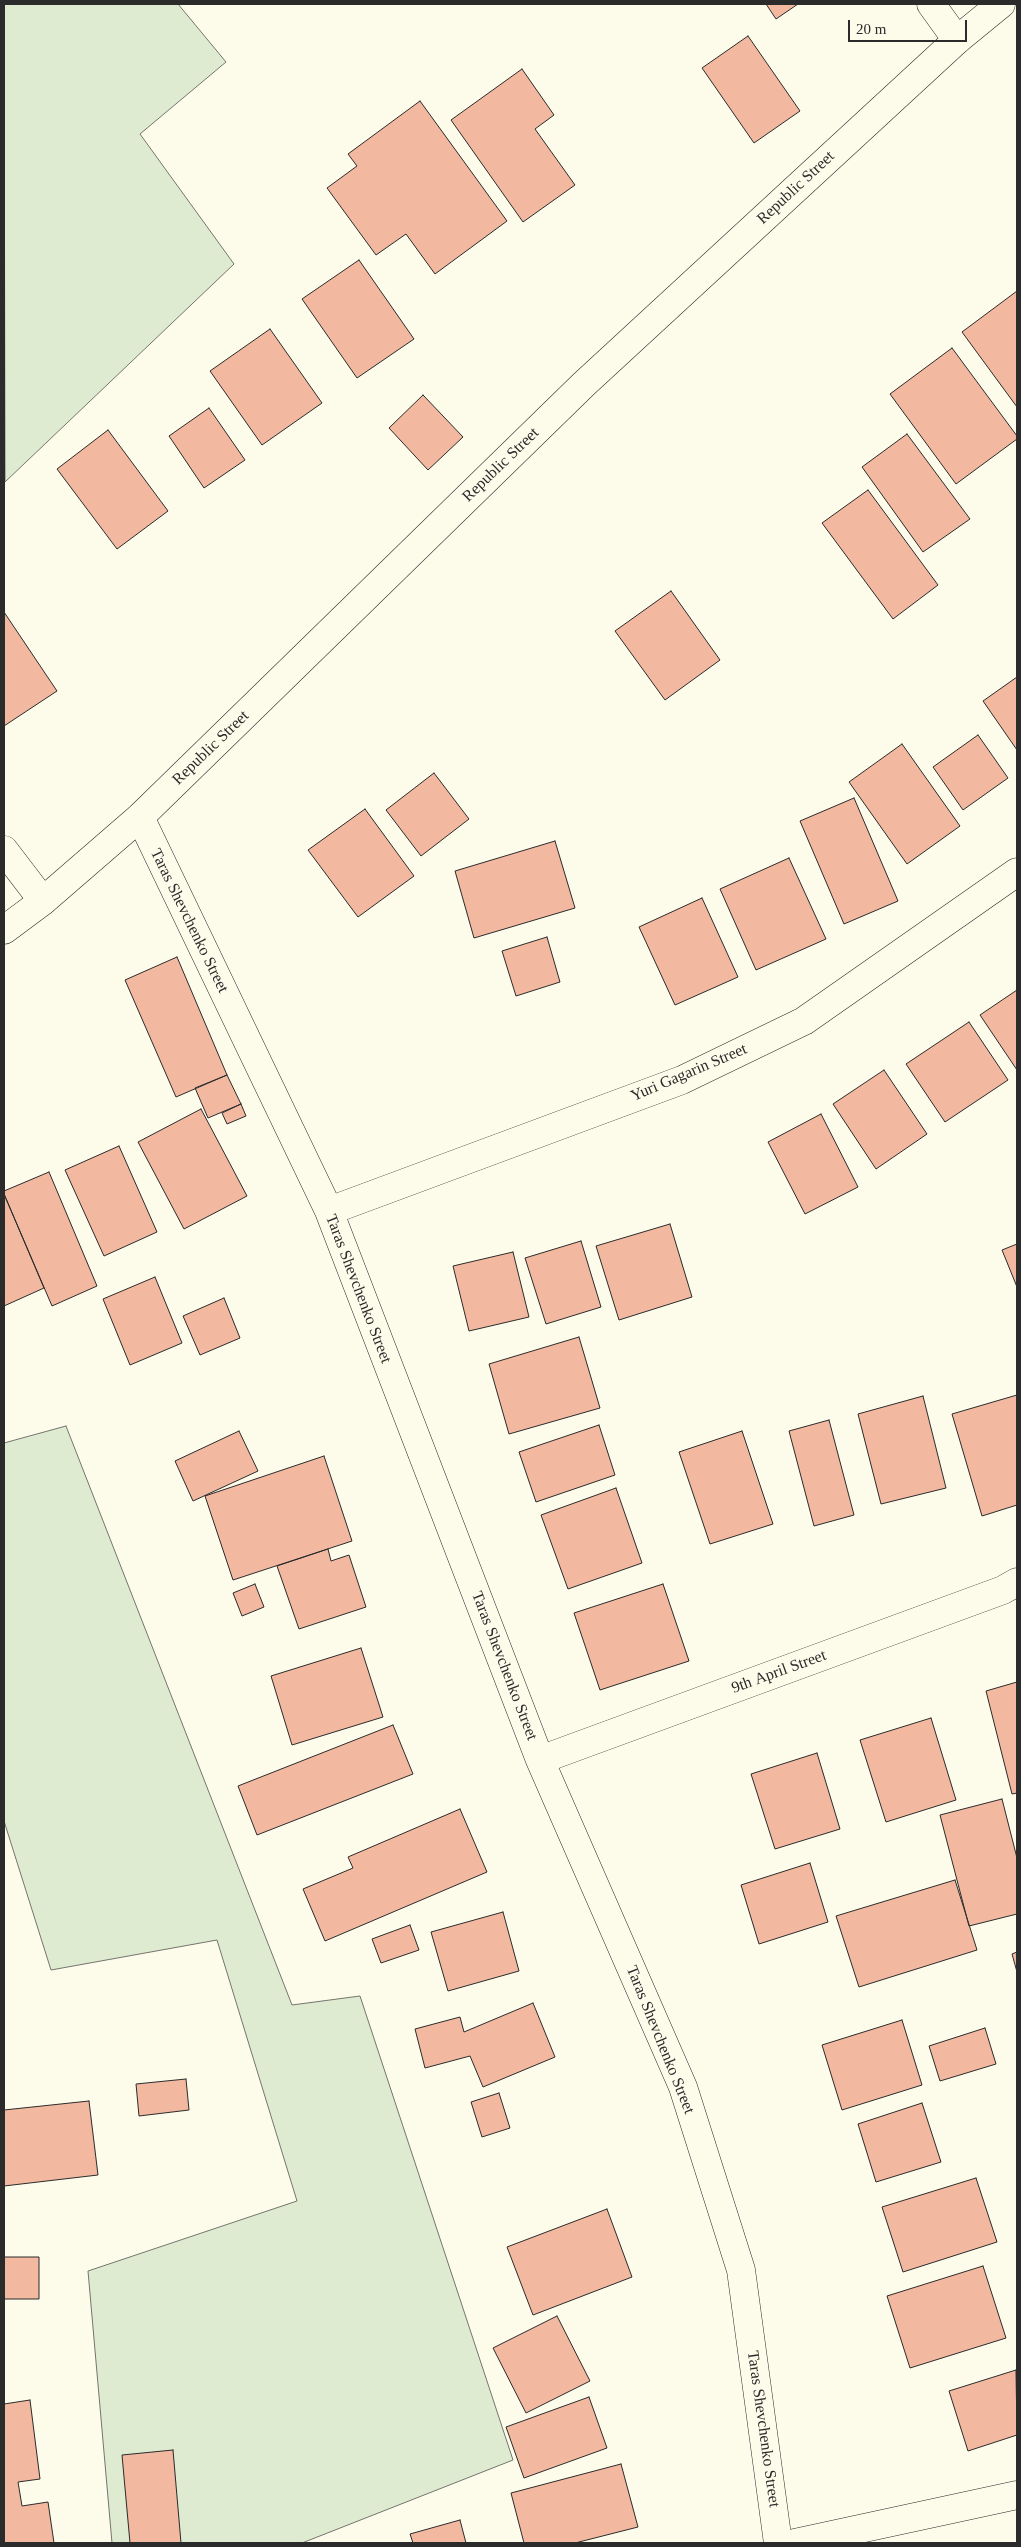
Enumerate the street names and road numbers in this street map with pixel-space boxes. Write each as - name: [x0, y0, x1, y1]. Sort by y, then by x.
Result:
- street label: Republic Street: [753, 147, 839, 229]
- street label: Republic Street: [459, 424, 543, 506]
- street label: Republic Street: [169, 707, 253, 789]
- street label: Taras Shevchenko Street: [146, 846, 232, 996]
- street label: Yuri Gagarin Street: [628, 1040, 750, 1106]
- street label: Taras Shevchenko Street: [321, 1212, 395, 1366]
- street label: Taras Shevchenko Street: [467, 1589, 541, 1743]
- street label: 9th April Street: [729, 1646, 829, 1698]
- street label: Taras Shevchenko Street: [622, 1963, 698, 2117]
- street label: Taras Shevchenko Street: [743, 2349, 783, 2509]

